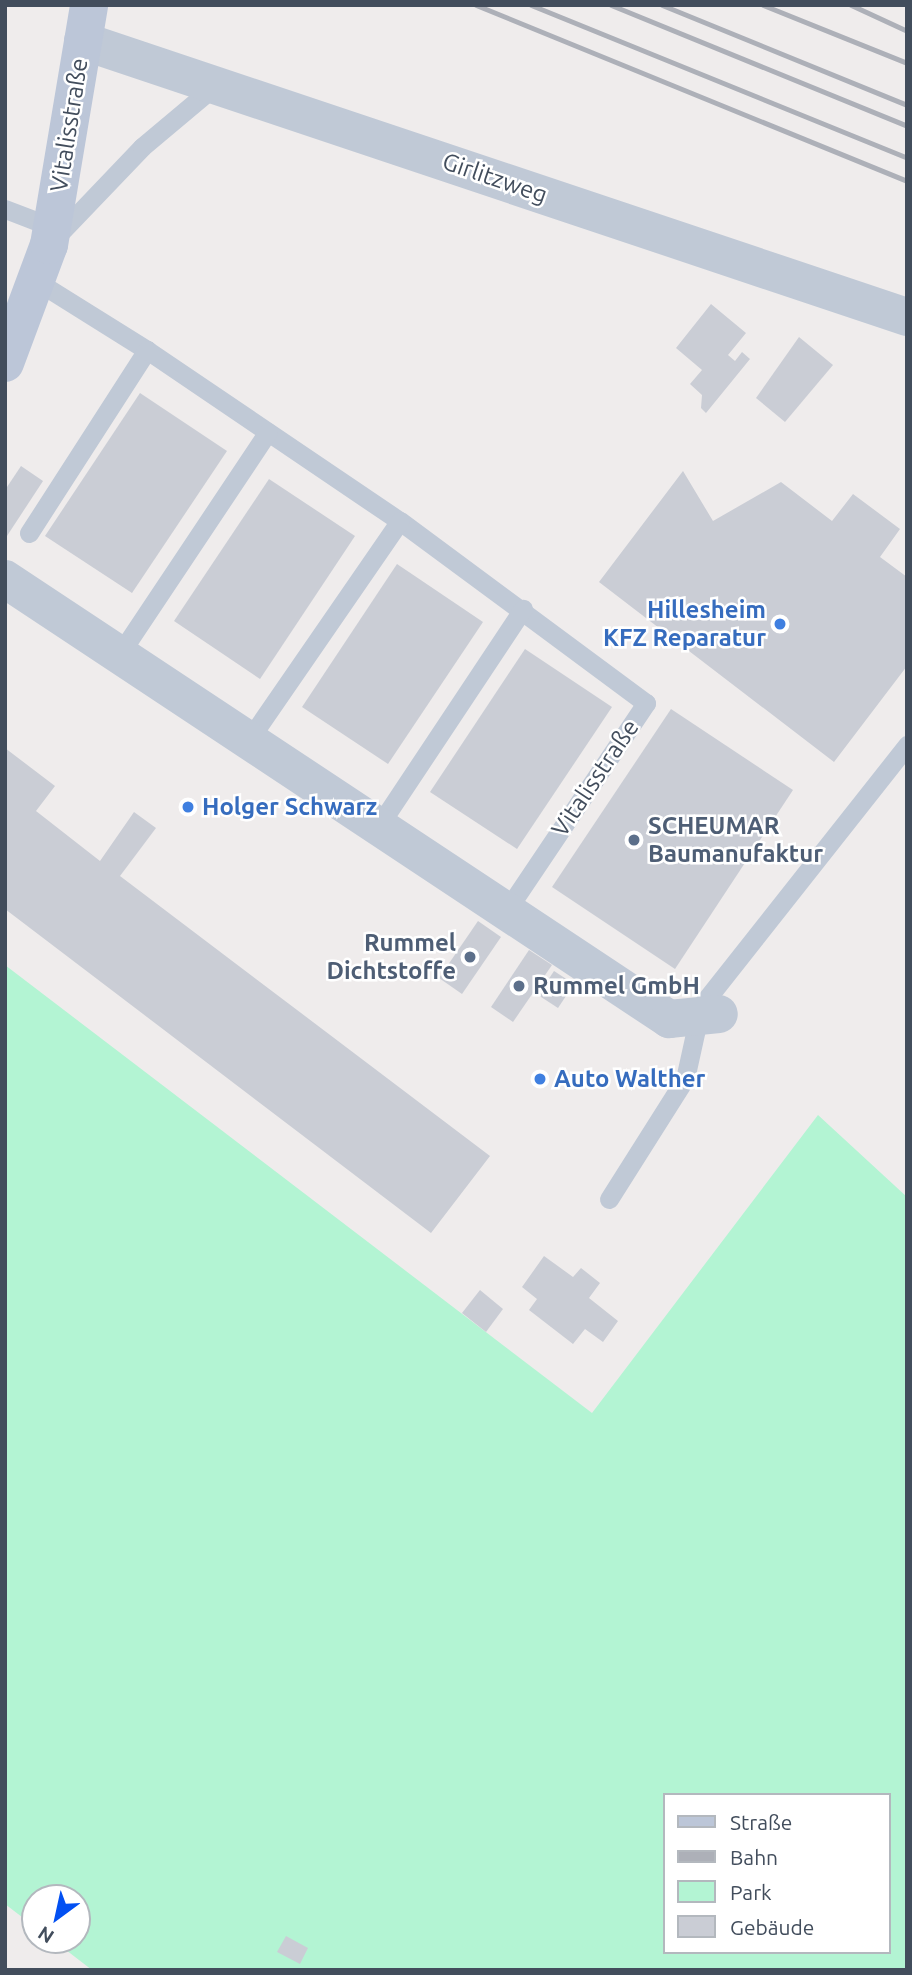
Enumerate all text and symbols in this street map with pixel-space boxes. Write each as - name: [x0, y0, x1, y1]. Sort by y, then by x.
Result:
- street label: Vitalisstraße: [44, 56, 94, 194]
- street label: Girlitzweg: [439, 147, 551, 209]
- place label: Hillesheim KFZ Reparatur: [603, 596, 766, 652]
- marker: Hillesheim KFZ Reparatur: [772, 616, 788, 632]
- street label: Vitalisstraße: [545, 714, 645, 842]
- place label: Holger Schwarz: [202, 793, 377, 821]
- marker: Holger Schwarz: [180, 799, 196, 815]
- place label: SCHEUMAR Baumanufaktur: [648, 812, 823, 868]
- marker: SCHEUMAR Baumanufaktur: [626, 832, 642, 848]
- place label: Rummel Dichtstoffe: [326, 929, 456, 985]
- marker: Rummel Dichtstoffe: [462, 949, 478, 965]
- place label: Rummel GmbH: [533, 972, 700, 1000]
- marker: Rummel GmbH: [511, 978, 527, 994]
- place label: Auto Walther: [554, 1065, 705, 1093]
- marker: Auto Walther: [532, 1071, 548, 1087]
- legend: [664, 1793, 891, 1954]
- text: Straße: [730, 1810, 792, 1834]
- text: Bahn: [730, 1845, 778, 1869]
- text: Park: [730, 1880, 772, 1904]
- north arrow: [21, 1884, 91, 1954]
- text: Gebäude: [730, 1915, 814, 1939]
- text: N: [34, 1922, 58, 1948]

